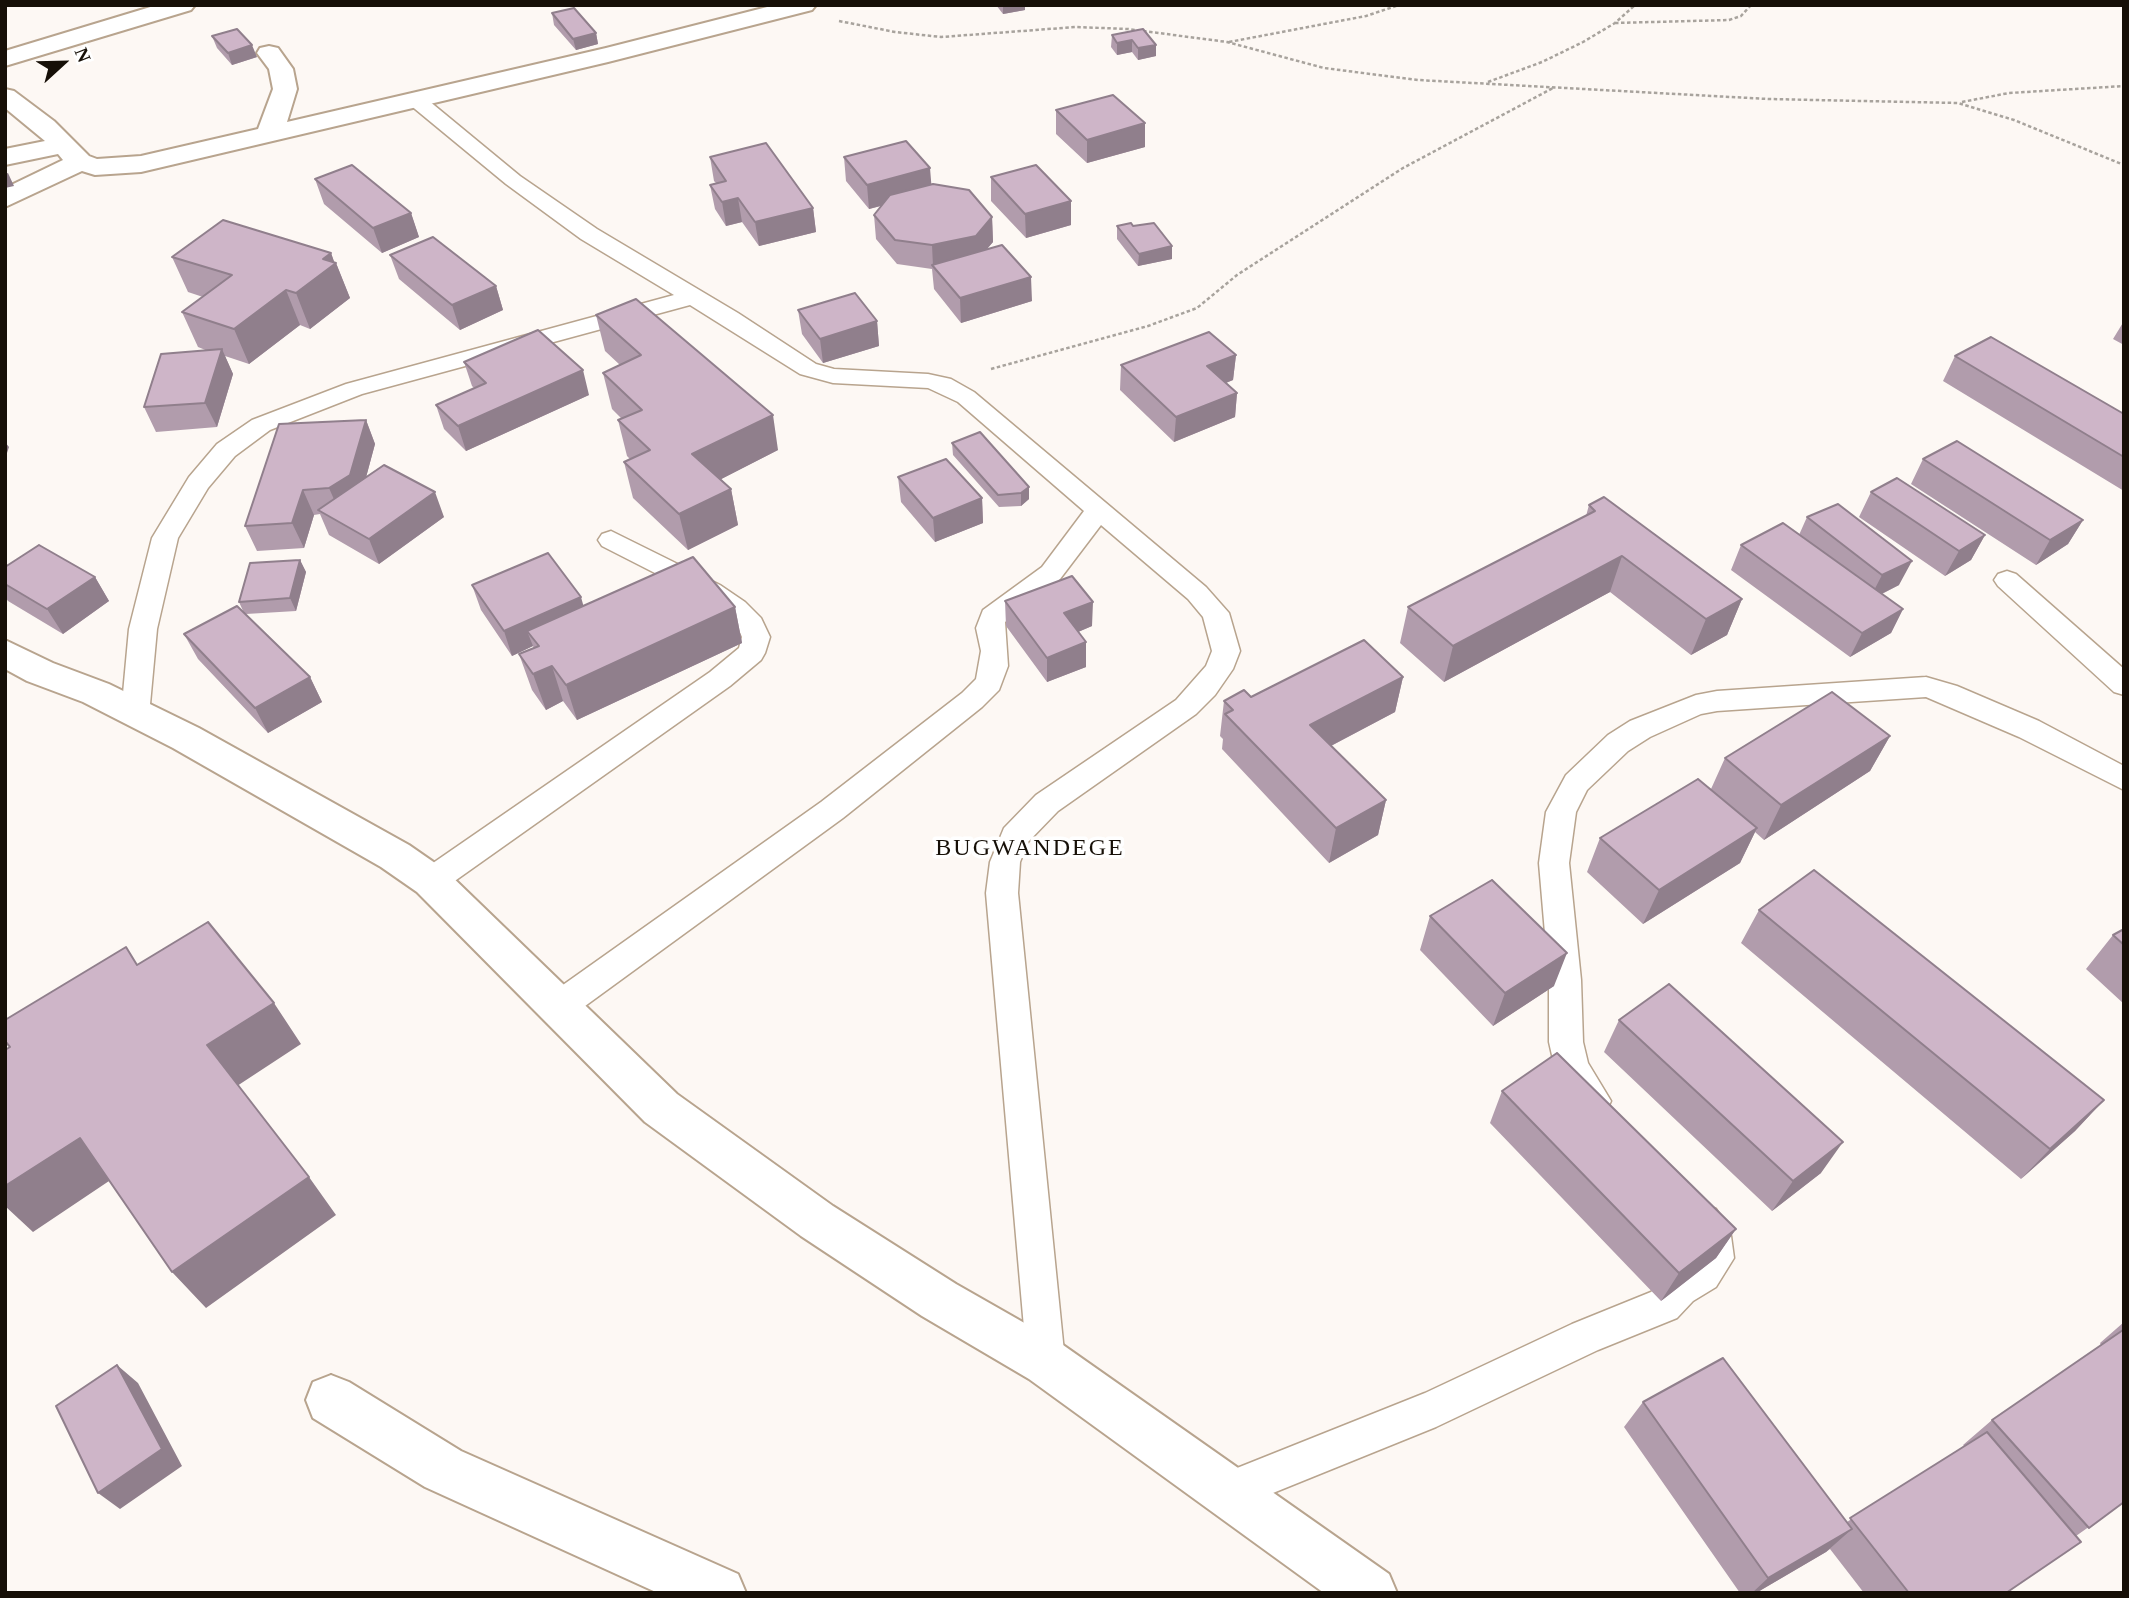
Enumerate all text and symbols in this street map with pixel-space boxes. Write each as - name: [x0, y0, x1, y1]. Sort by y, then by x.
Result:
- north arrow: [28, 28, 98, 98]
- text: N: [71, 45, 95, 65]
- district label: BUGWANDEGE: [937, 835, 1123, 863]

